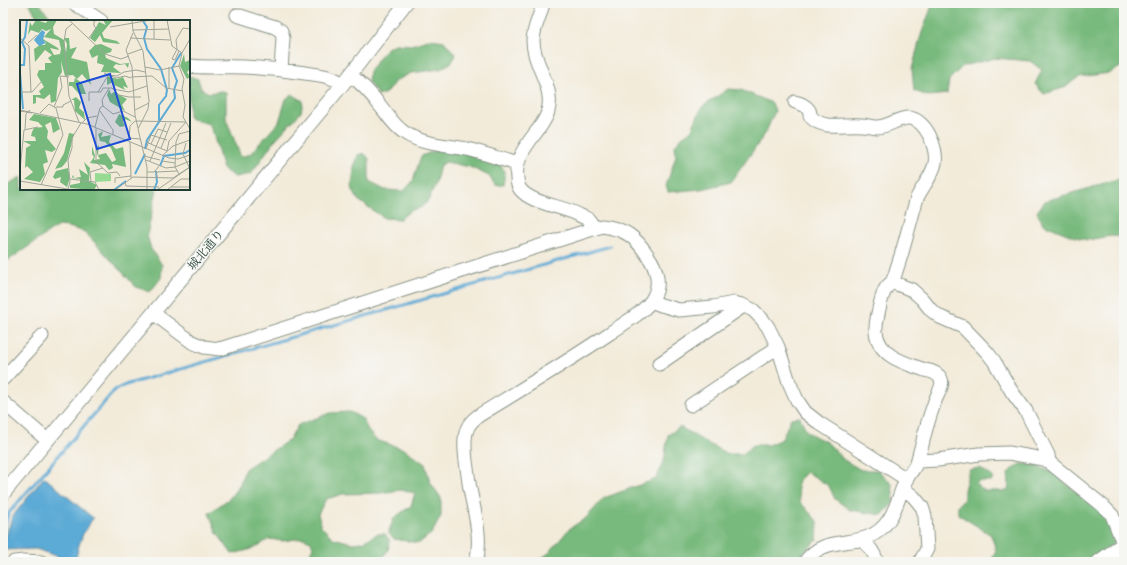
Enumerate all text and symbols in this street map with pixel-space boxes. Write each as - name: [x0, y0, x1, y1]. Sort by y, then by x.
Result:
- inset map: [20, 20, 190, 190]
- street label: 城北通り: [185, 227, 227, 273]

